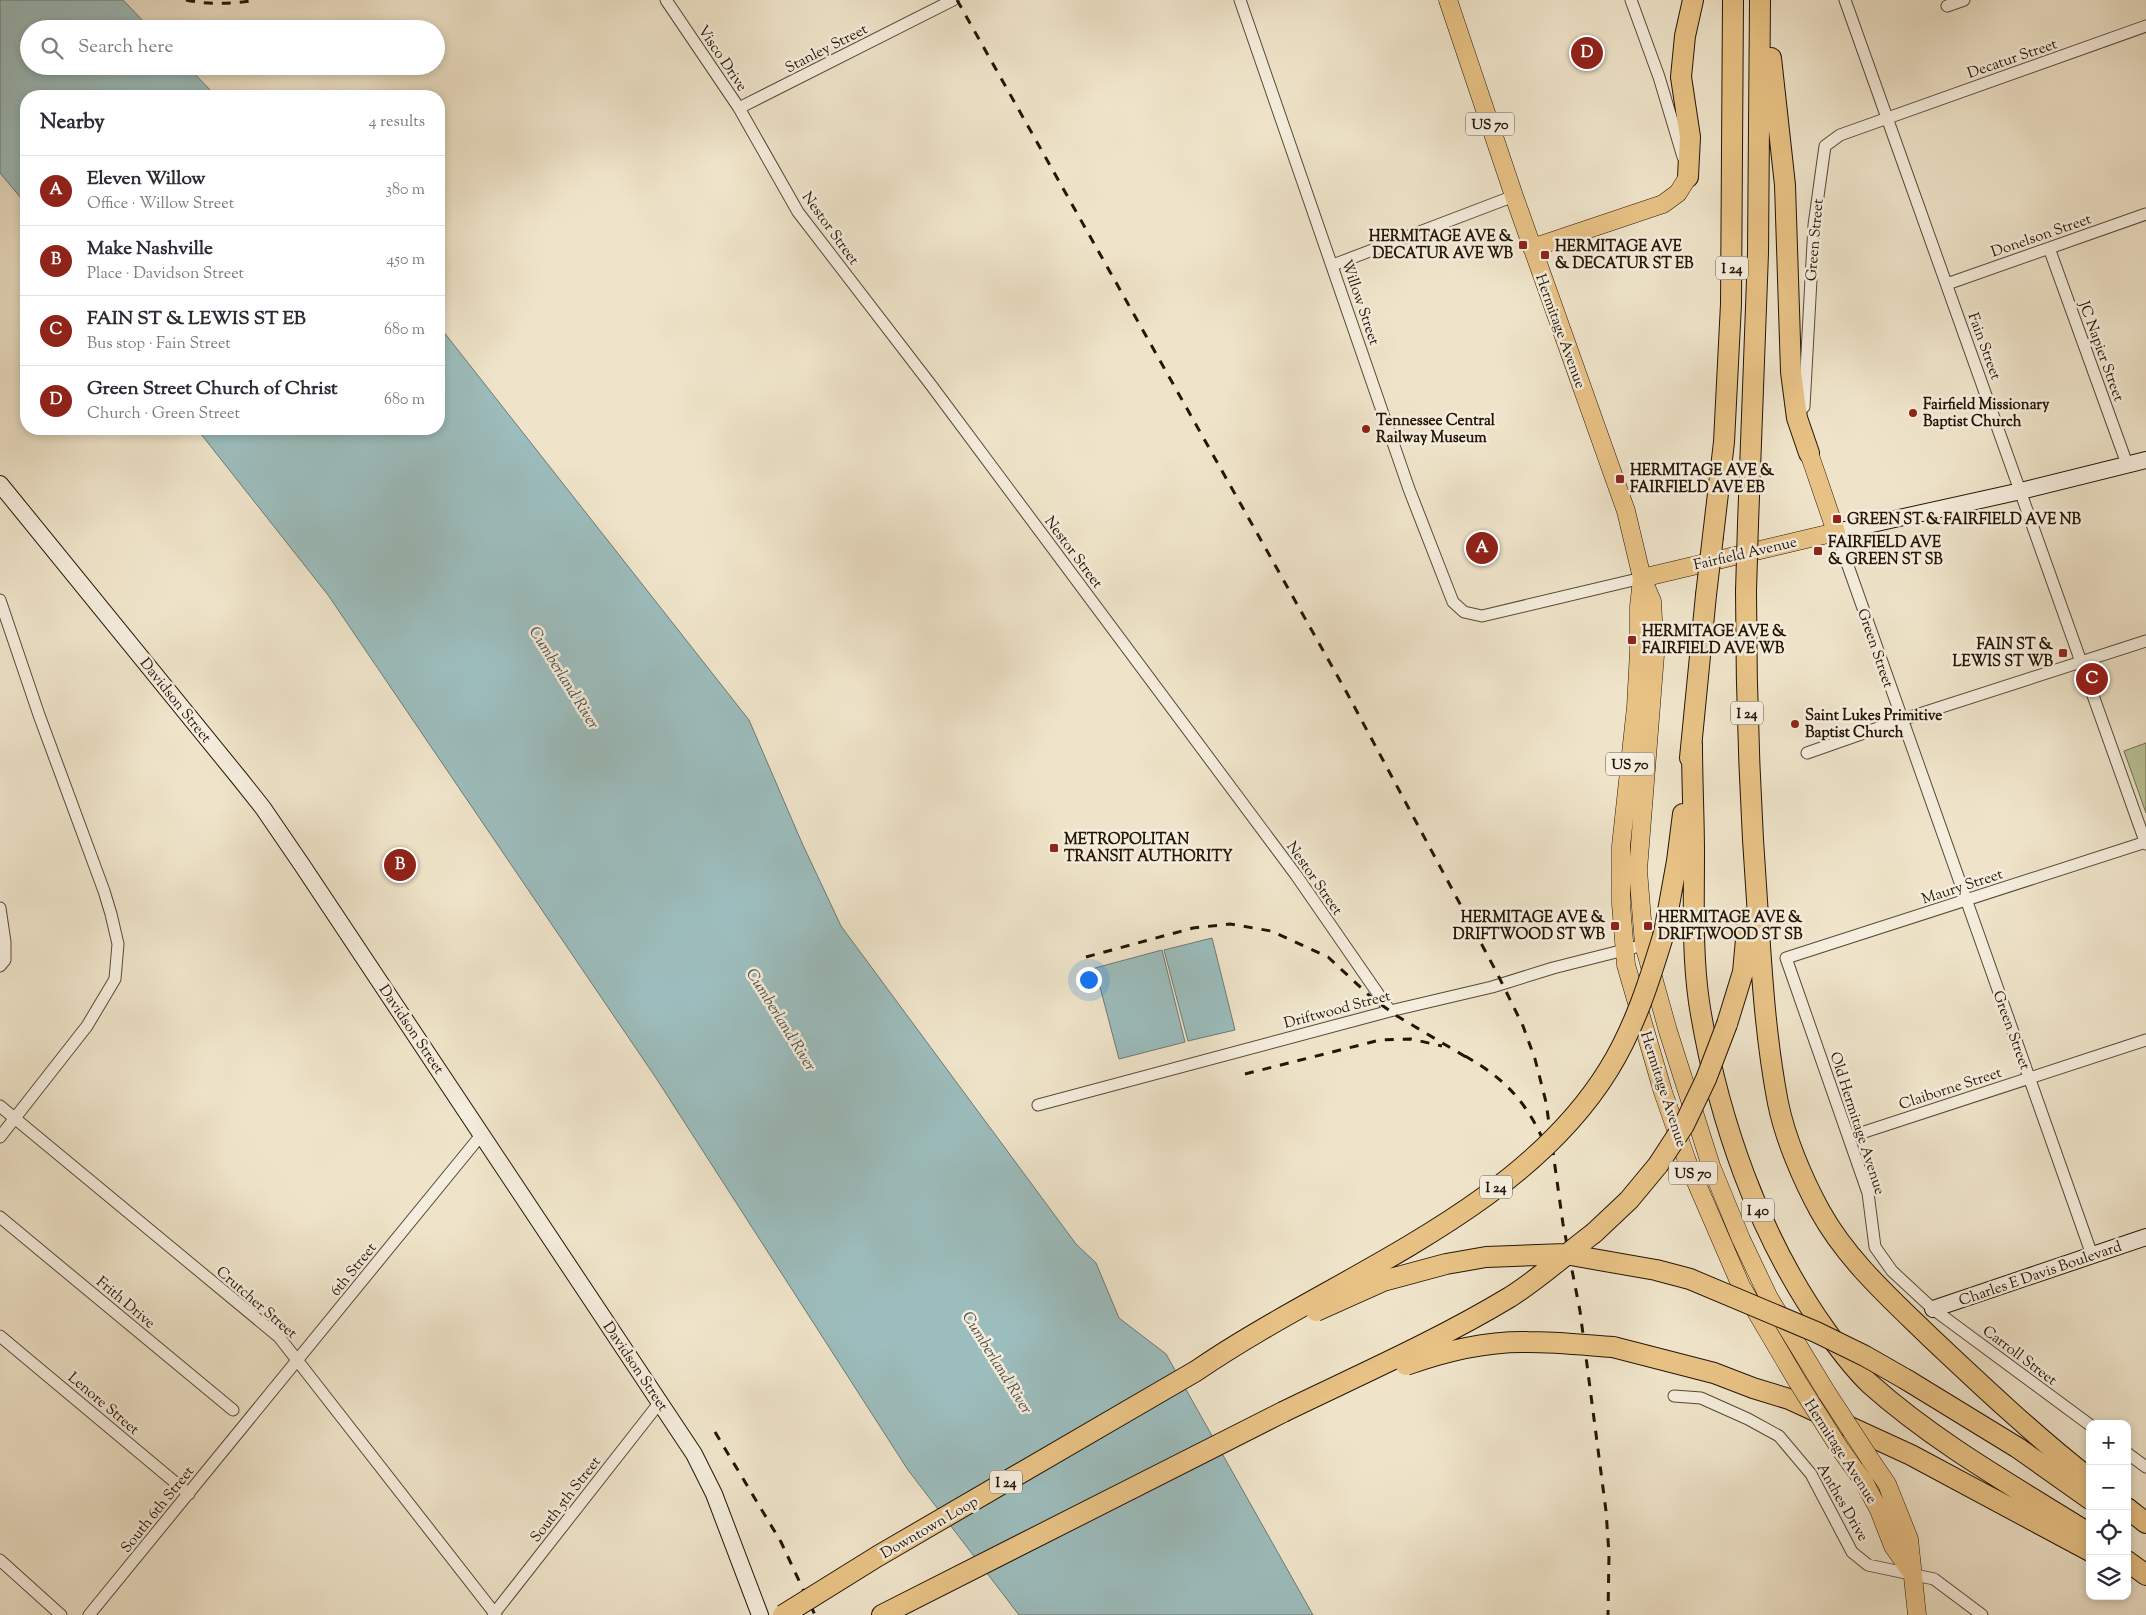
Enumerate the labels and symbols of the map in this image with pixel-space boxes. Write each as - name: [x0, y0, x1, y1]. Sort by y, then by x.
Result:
- street label: Stanley Street: [782, 20, 872, 79]
- street label: Visco Drive: [692, 22, 752, 96]
- pin: D: [1571, 34, 1603, 72]
- street label: Decatur Street: [1965, 34, 2060, 85]
- road number: US 70: [1466, 112, 1514, 136]
- street label: Nestor Street: [796, 188, 863, 270]
- street label: Green Street: [1801, 198, 1830, 282]
- street label: Donelson Street: [1989, 209, 2094, 263]
- place label: HERMITAGE AVE & DECATUR AVE WB: [1369, 227, 1514, 265]
- place label: HERMITAGE AVE & DECATUR ST EB: [1555, 237, 1694, 275]
- marker: HERMITAGE AVE & DECATUR AVE WB: [1517, 239, 1529, 251]
- marker: HERMITAGE AVE & DECATUR ST EB: [1539, 249, 1551, 261]
- road number: I 24: [1716, 256, 1748, 280]
- street label: Willow Street: [1335, 257, 1384, 348]
- street label: Hermitage Avenue: [1529, 271, 1590, 392]
- street label: JC Napier Street: [2072, 297, 2128, 405]
- street label: Fain Street: [1962, 310, 2005, 383]
- place label: Fairfield Missionary Baptist Church: [1923, 395, 2050, 433]
- marker: Fairfield Missionary Baptist Church: [1907, 407, 1919, 419]
- place label: Tennessee Central Railway Museum: [1376, 411, 1496, 449]
- marker: Tennessee Central Railway Museum: [1360, 423, 1372, 435]
- place label: HERMITAGE AVE & FAIRFIELD AVE EB: [1630, 461, 1775, 499]
- marker: HERMITAGE AVE & FAIRFIELD AVE EB: [1614, 473, 1626, 485]
- place label: GREEN ST & FAIRFIELD AVE NB: [1847, 510, 2082, 531]
- street label: Nestor Street: [1039, 512, 1107, 593]
- marker: GREEN ST & FAIRFIELD AVE NB: [1831, 513, 1843, 525]
- pin: A: [1466, 529, 1498, 567]
- street label: Fairfield Avenue: [1691, 532, 1799, 577]
- place label: FAIRFIELD AVE & GREEN ST SB: [1828, 533, 1943, 571]
- marker: FAIRFIELD AVE & GREEN ST SB: [1812, 545, 1824, 557]
- street label: Green Street: [1851, 606, 1898, 691]
- place label: HERMITAGE AVE & FAIRFIELD AVE WB: [1642, 622, 1787, 660]
- water label: Cumberland River: [522, 623, 604, 734]
- marker: HERMITAGE AVE & FAIRFIELD AVE WB: [1626, 634, 1638, 646]
- place label: FAIN ST & LEWIS ST WB: [1952, 635, 2054, 673]
- marker: FAIN ST & LEWIS ST WB: [2057, 647, 2069, 659]
- street label: Davidson Street: [134, 654, 216, 748]
- pin: C: [2076, 660, 2108, 698]
- road number: I 24: [1731, 701, 1763, 724]
- place label: Saint Lukes Primitive Baptist Church: [1805, 706, 1942, 744]
- marker: Saint Lukes Primitive Baptist Church: [1789, 718, 1801, 730]
- road number: US 70: [1606, 752, 1654, 776]
- place label: METROPOLITAN TRANSIT AUTHORITY: [1064, 830, 1233, 868]
- street label: Nestor Street: [1281, 838, 1347, 920]
- marker: METROPOLITAN TRANSIT AUTHORITY: [1048, 842, 1060, 854]
- pin: B: [384, 846, 416, 884]
- street label: Maury Street: [1919, 864, 2006, 910]
- place label: HERMITAGE AVE & DRIFTWOOD ST WB: [1453, 908, 1606, 946]
- place label: HERMITAGE AVE & DRIFTWOOD ST SB: [1658, 908, 1803, 946]
- marker: HERMITAGE AVE & DRIFTWOOD ST WB: [1609, 920, 1621, 932]
- marker: HERMITAGE AVE & DRIFTWOOD ST SB: [1642, 920, 1654, 932]
- water label: Cumberland River: [739, 965, 821, 1076]
- your location: [1076, 967, 1102, 993]
- street label: Davidson Street: [373, 981, 449, 1079]
- street label: Driftwood Street: [1282, 986, 1393, 1035]
- street label: Green Street: [1987, 988, 2035, 1073]
- street label: Hermitage Avenue: [1634, 1029, 1691, 1150]
- street label: Old Hermitage Avenue: [1824, 1049, 1890, 1198]
- street label: Claiborne Street: [1896, 1063, 2005, 1116]
- road number: US 70: [1669, 1162, 1717, 1184]
- road number: I 24: [1480, 1176, 1512, 1198]
- road number: I 40: [1742, 1198, 1774, 1222]
- street label: Charles E Davis Boulevard: [1956, 1236, 2125, 1312]
- street label: 6th Street: [326, 1239, 382, 1301]
- street label: Crutcher Street: [211, 1262, 301, 1344]
- street label: Frith Drive: [91, 1272, 159, 1334]
- water label: Cumberland River: [955, 1308, 1037, 1419]
- street label: Davidson Street: [597, 1318, 673, 1416]
- street label: Carroll Street: [1978, 1321, 2061, 1391]
- street label: Lenore Street: [63, 1368, 143, 1440]
- street label: Hermitage Avenue: [1798, 1396, 1881, 1508]
- street label: South 5th Street: [526, 1453, 606, 1547]
- street label: Anthes Drive: [1811, 1460, 1873, 1546]
- street label: South 6th Street: [117, 1462, 200, 1558]
- road number: I 24: [990, 1470, 1022, 1494]
- street label: Downtown Loop: [877, 1492, 982, 1565]

